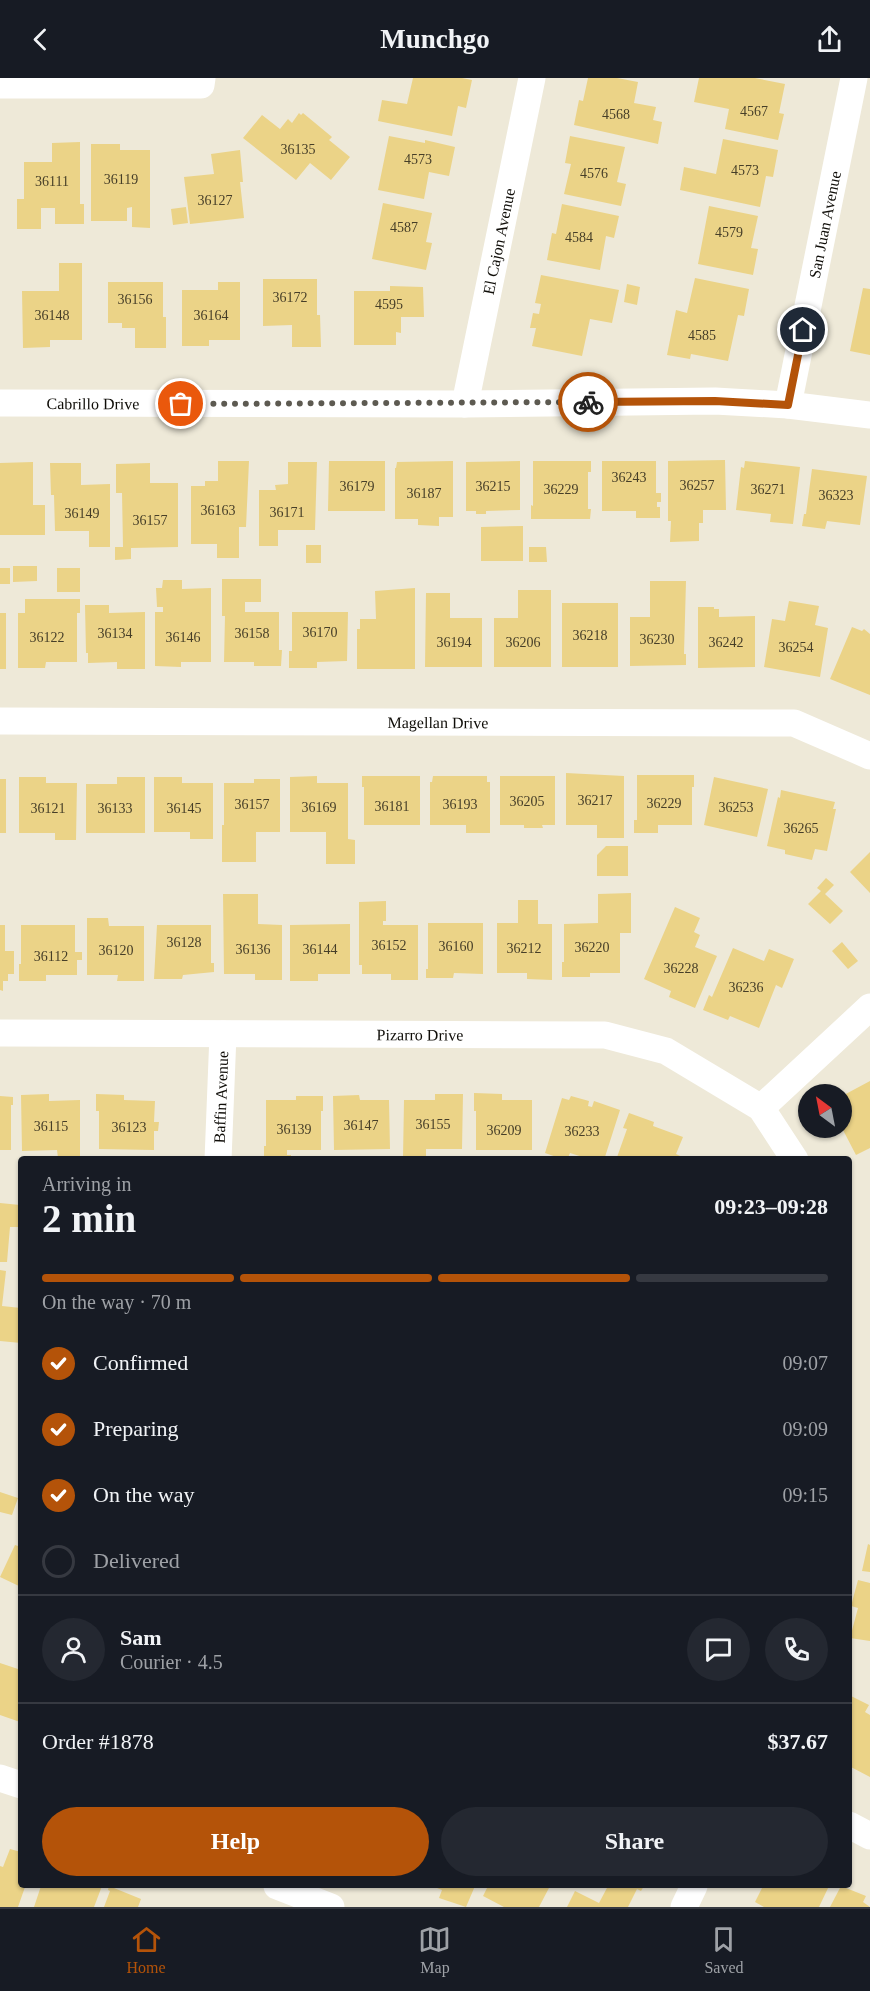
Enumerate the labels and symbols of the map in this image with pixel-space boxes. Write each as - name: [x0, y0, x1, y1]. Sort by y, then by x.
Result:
- house number: 4567: [740, 104, 768, 119]
- house number: 4568: [602, 107, 630, 122]
- house number: 36135: [281, 142, 316, 157]
- house number: 4573: [404, 152, 432, 167]
- house number: 4573: [731, 163, 759, 178]
- house number: 4576: [580, 166, 608, 181]
- street label: San Juan Avenue: [805, 169, 844, 280]
- house number: 36119: [104, 172, 138, 187]
- house number: 36111: [35, 174, 69, 189]
- street label: El Cajon Avenue: [479, 187, 518, 296]
- house number: 36127: [198, 193, 233, 208]
- house number: 4587: [390, 220, 418, 235]
- house number: 4579: [715, 225, 743, 240]
- house number: 4584: [565, 230, 593, 245]
- house number: 36172: [273, 290, 308, 305]
- house number: 36156: [118, 292, 153, 307]
- house number: 4595: [375, 297, 403, 312]
- pin: [777, 304, 828, 355]
- house number: 36148: [35, 308, 70, 323]
- house number: 36164: [194, 308, 229, 323]
- house number: 4585: [688, 328, 716, 343]
- courier: [558, 372, 618, 432]
- pin: [155, 378, 206, 429]
- street label: Cabrillo Drive: [47, 395, 139, 412]
- house number: 36243: [612, 470, 647, 485]
- house number: 36257: [680, 478, 715, 493]
- house number: 36179: [340, 479, 375, 494]
- house number: 36215: [476, 479, 511, 494]
- house number: 36229: [544, 482, 579, 497]
- house number: 36271: [751, 482, 786, 497]
- house number: 36187: [407, 486, 442, 501]
- house number: 36323: [819, 488, 854, 503]
- house number: 36163: [201, 503, 236, 518]
- house number: 36171: [270, 505, 305, 520]
- house number: 36149: [65, 506, 100, 521]
- house number: 36157: [133, 513, 168, 528]
- house number: 36170: [303, 625, 338, 640]
- house number: 36134: [98, 626, 133, 641]
- house number: 36158: [235, 626, 270, 641]
- house number: 36218: [573, 628, 608, 643]
- house number: 36122: [30, 630, 65, 645]
- house number: 36146: [166, 630, 201, 645]
- house number: 36230: [640, 632, 675, 647]
- house number: 36194: [437, 635, 472, 650]
- house number: 36206: [506, 635, 541, 650]
- house number: 36242: [709, 635, 744, 650]
- house number: 36254: [779, 640, 814, 655]
- street label: Magellan Drive: [388, 713, 488, 732]
- house number: 36217: [578, 793, 613, 808]
- house number: 36205: [510, 794, 545, 809]
- house number: 36229: [647, 796, 682, 811]
- house number: 36157: [235, 797, 270, 812]
- house number: 36193: [443, 797, 478, 812]
- house number: 36181: [375, 799, 410, 814]
- house number: 36169: [302, 800, 337, 815]
- house number: 36253: [719, 800, 754, 815]
- house number: 36121: [31, 801, 66, 816]
- house number: 36133: [98, 801, 133, 816]
- house number: 36145: [167, 801, 202, 816]
- house number: 36265: [784, 821, 819, 836]
- house number: 36128: [167, 935, 202, 950]
- house number: 36152: [372, 938, 407, 953]
- house number: 36160: [439, 939, 474, 954]
- house number: 36220: [575, 940, 610, 955]
- house number: 36212: [507, 941, 542, 956]
- house number: 36136: [236, 942, 271, 957]
- house number: 36144: [303, 942, 338, 957]
- house number: 36120: [99, 943, 134, 958]
- house number: 36112: [34, 949, 68, 964]
- house number: 36228: [664, 961, 699, 976]
- house number: 36236: [729, 980, 764, 995]
- street label: Pizarro Drive: [377, 1026, 463, 1043]
- street label: Baffin Avenue: [210, 1051, 231, 1144]
- north arrow: [798, 1084, 852, 1138]
- house number: 36155: [416, 1117, 451, 1132]
- house number: 36147: [344, 1118, 379, 1133]
- house number: 36115: [34, 1119, 68, 1134]
- house number: 36123: [112, 1120, 147, 1135]
- house number: 36139: [277, 1122, 312, 1137]
- house number: 36209: [487, 1123, 522, 1138]
- house number: 36233: [565, 1124, 600, 1139]

